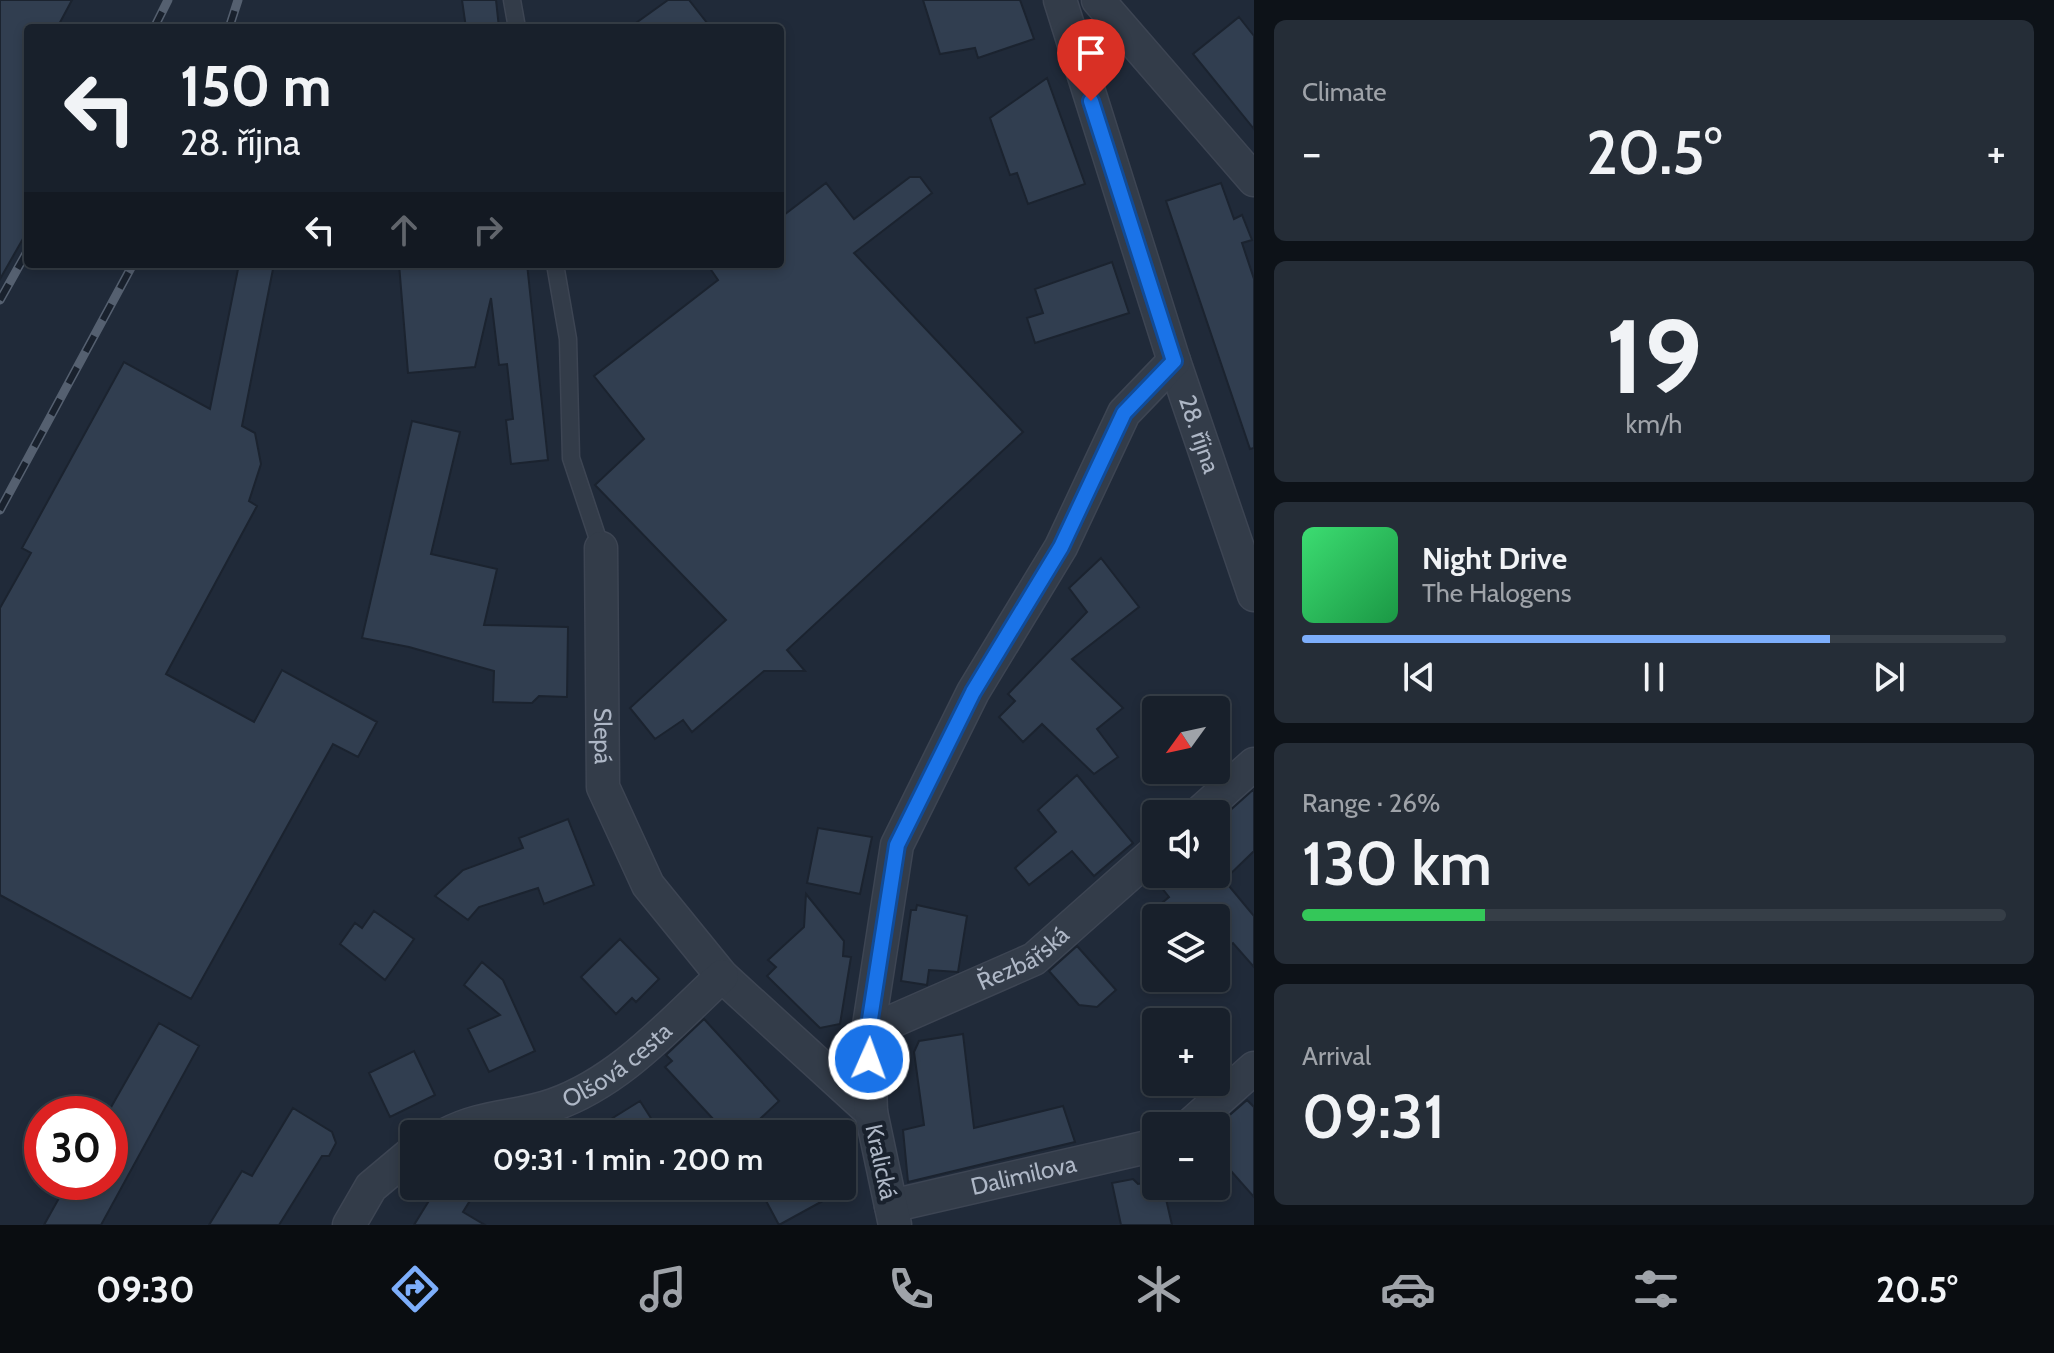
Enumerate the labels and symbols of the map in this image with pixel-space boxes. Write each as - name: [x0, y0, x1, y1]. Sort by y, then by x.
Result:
- pin: [1057, 19, 1125, 101]
- street label: 28. října: [1173, 391, 1226, 477]
- north arrow: [1142, 696, 1230, 784]
- street label: Slepá: [588, 708, 618, 765]
- street label: Řezbářská: [972, 920, 1075, 996]
- street label: Olšová cesta: [558, 1016, 678, 1114]
- position arrow: [827, 1017, 911, 1101]
- speed limit sign: 30: [24, 1096, 128, 1200]
- street label: Kralická: [859, 1122, 904, 1203]
- street label: Dalimilova: [968, 1149, 1079, 1201]

